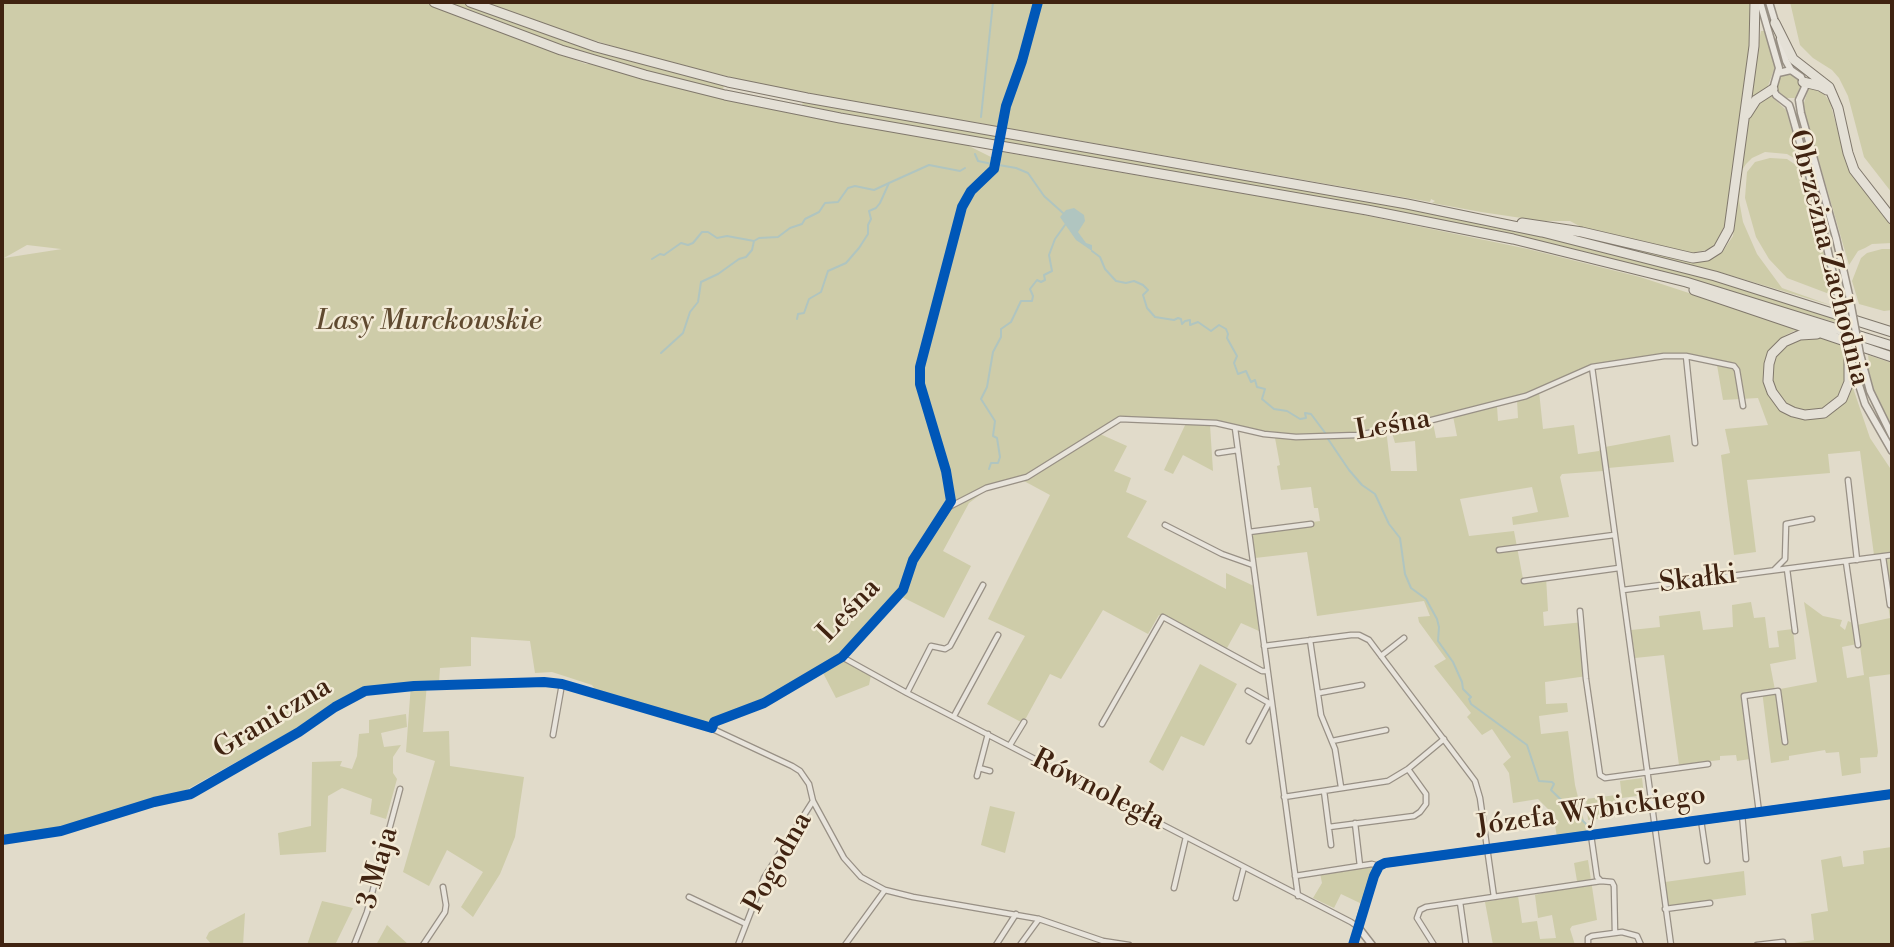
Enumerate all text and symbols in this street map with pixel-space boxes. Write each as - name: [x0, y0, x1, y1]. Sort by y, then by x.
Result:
- street label: Obrzeżna Zachodnia: [1780, 127, 1876, 389]
- park label: Lasy Murckowskie: [316, 305, 542, 339]
- street label: Leśna: [1353, 403, 1433, 449]
- street label: Skałki: [1657, 559, 1739, 601]
- street label: Leśna: [812, 572, 888, 650]
- street label: Graniczna: [208, 671, 338, 767]
- street label: Równoległa: [1026, 743, 1170, 839]
- street label: Józefa Wybickiego: [1474, 779, 1708, 845]
- street label: Pogodna: [738, 807, 820, 919]
- street label: 3 Maja: [351, 823, 407, 913]

